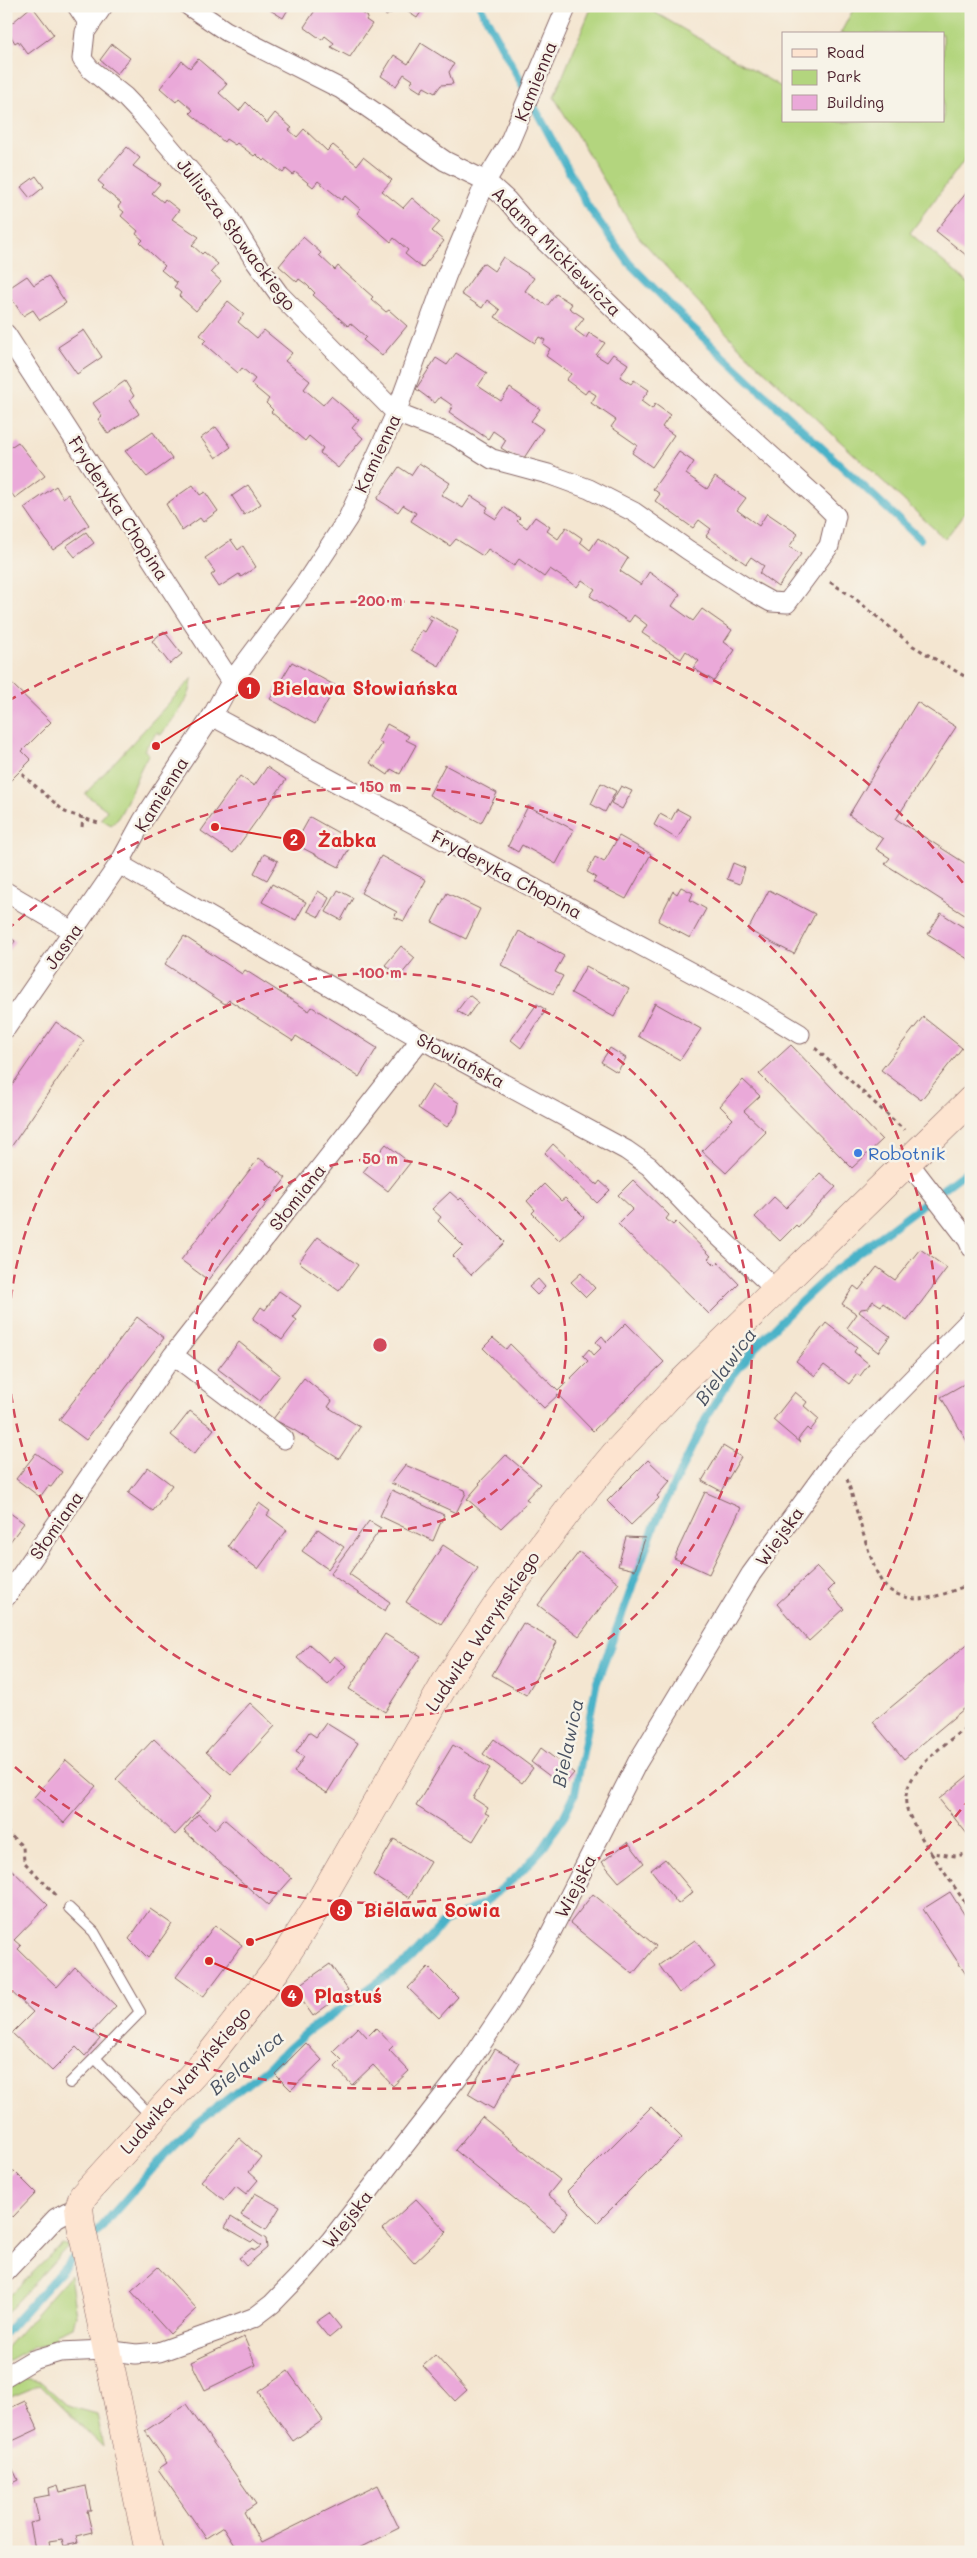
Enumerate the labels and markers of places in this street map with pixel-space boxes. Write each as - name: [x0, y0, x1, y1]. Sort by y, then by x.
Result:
- callout: Bielawa Słowiańska: [237, 671, 468, 705]
- callout: Żabka: [282, 823, 386, 857]
- place label: Robotnik: [868, 1141, 945, 1165]
- marker: Robotnik: [852, 1147, 864, 1159]
- centre of rings: [371, 1336, 389, 1354]
- callout: Bielawa Sowia: [328, 1893, 510, 1927]
- callout: Plastuś: [279, 1979, 393, 2013]

